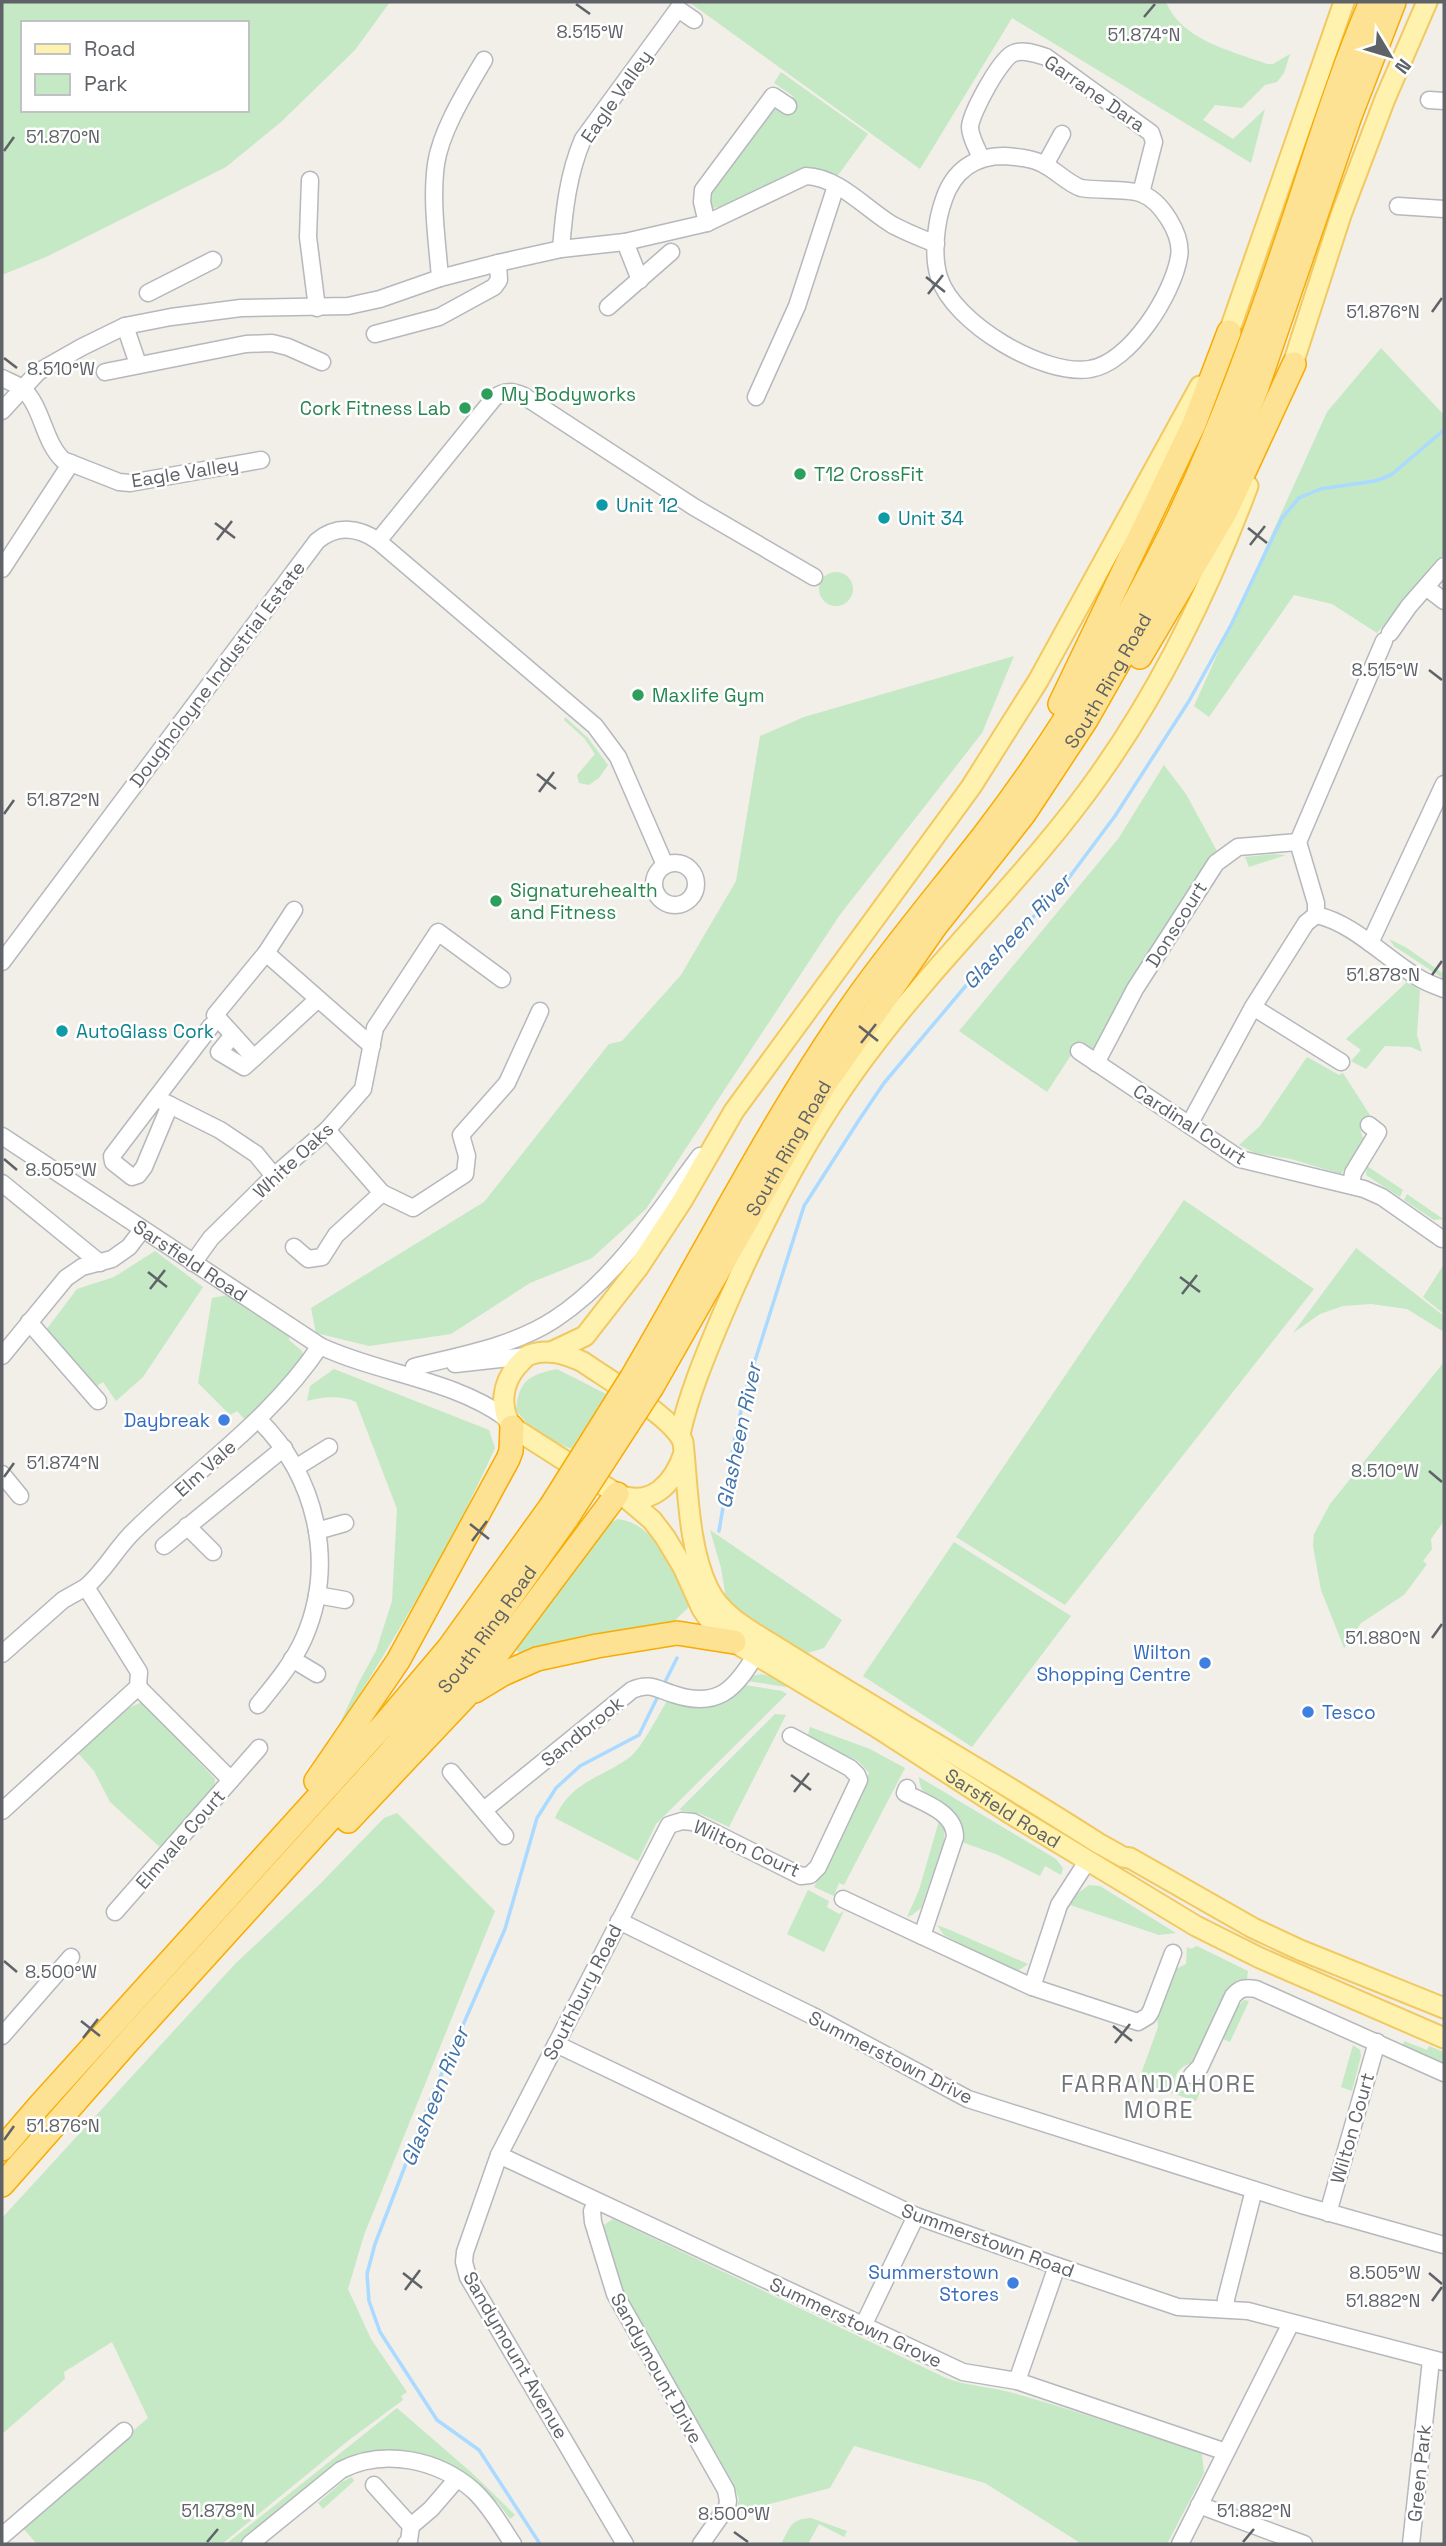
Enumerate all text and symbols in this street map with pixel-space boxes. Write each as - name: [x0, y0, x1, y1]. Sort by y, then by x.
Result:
- text: 8.515°W: [556, 20, 624, 43]
- legend: [21, 21, 248, 112]
- north arrow: [1355, 21, 1425, 91]
- text: 51.874°N: [1108, 23, 1180, 46]
- text: Road: [84, 35, 136, 62]
- street label: Eagle Valley: [575, 45, 658, 148]
- street label: Garrane Dara: [1039, 49, 1150, 137]
- text: N: [1389, 53, 1417, 79]
- text: Park: [84, 70, 128, 97]
- text: 51.870°N: [26, 125, 100, 148]
- text: 51.876°N: [1346, 300, 1420, 323]
- text: 8.510°W: [27, 357, 95, 380]
- place label: My Bodyworks: [501, 382, 636, 407]
- marker: My Bodyworks: [479, 386, 495, 402]
- place label: Cork Fitness Lab: [300, 396, 451, 421]
- marker: Cork Fitness Lab: [457, 400, 473, 416]
- street label: Eagle Valley: [130, 452, 241, 493]
- place label: T12 CrossFit: [814, 462, 924, 487]
- marker: T12 CrossFit: [792, 466, 808, 482]
- place label: Unit 12: [616, 493, 678, 518]
- marker: Unit 12: [594, 497, 610, 513]
- place label: Unit 34: [898, 506, 964, 531]
- marker: Unit 34: [876, 510, 892, 526]
- street label: Doughcloyne Industrial Estate: [124, 556, 311, 792]
- street label: South Ring Road: [1059, 609, 1157, 753]
- text: 8.515°W: [1351, 658, 1419, 681]
- place label: Maxlife Gym: [652, 683, 765, 708]
- marker: Maxlife Gym: [630, 687, 646, 703]
- text: 51.872°N: [26, 788, 100, 811]
- water label: Glasheen River: [956, 867, 1078, 995]
- street label: Donscourt: [1140, 877, 1213, 972]
- place label: Signaturehealth and Fitness: [510, 878, 658, 925]
- marker: Signaturehealth and Fitness: [488, 893, 504, 909]
- text: 51.878°N: [1346, 963, 1420, 986]
- place label: AutoGlass Cork: [76, 1019, 214, 1044]
- marker: AutoGlass Cork: [54, 1023, 70, 1039]
- street label: South Ring Road: [740, 1076, 837, 1221]
- street label: Cardinal Court: [1128, 1078, 1251, 1170]
- street label: White Oaks: [248, 1117, 339, 1204]
- text: 8.505°W: [25, 1158, 97, 1181]
- street label: Sarsfield Road: [128, 1214, 252, 1308]
- water label: Glasheen River: [710, 1359, 768, 1511]
- place label: Daybreak: [124, 1408, 210, 1433]
- marker: Daybreak: [216, 1412, 232, 1428]
- street label: Elm Vale: [169, 1434, 241, 1502]
- text: 51.874°N: [27, 1451, 99, 1474]
- text: 8.510°W: [1351, 1459, 1419, 1482]
- street label: South Ring Road: [432, 1561, 542, 1698]
- text: 51.880°N: [1345, 1626, 1421, 1649]
- place label: Wilton Shopping Centre: [1036, 1640, 1191, 1687]
- marker: Wilton Shopping Centre: [1197, 1655, 1213, 1671]
- street label: Sandbrook: [536, 1690, 629, 1772]
- place label: Tesco: [1322, 1700, 1376, 1725]
- marker: Tesco: [1300, 1704, 1316, 1720]
- street label: Sarsfield Road: [940, 1763, 1065, 1854]
- street label: Elmvale Court: [130, 1784, 231, 1895]
- street label: Wilton Court: [690, 1814, 804, 1883]
- street label: Southbury Road: [537, 1920, 628, 2065]
- text: 8.500°W: [25, 1960, 97, 1983]
- street label: Summerstown Drive: [804, 2005, 977, 2110]
- water label: Glasheen River: [394, 2021, 475, 2170]
- district label: FARRANDAHORE MORE: [1061, 2069, 1257, 2125]
- street label: Wilton Court: [1325, 2070, 1380, 2186]
- text: 51.876°N: [26, 2114, 100, 2137]
- street label: Summerstown Road: [898, 2198, 1078, 2283]
- place label: Summerstown Stores: [868, 2260, 999, 2307]
- text: 8.505°W: [1349, 2261, 1421, 2284]
- street label: Sandymount Avenue: [457, 2267, 574, 2444]
- street label: Summerstown Grove: [766, 2272, 946, 2373]
- marker: Summerstown Stores: [1005, 2275, 1021, 2291]
- street label: Sandymount Drive: [605, 2289, 708, 2448]
- text: 51.882°N: [1346, 2289, 1420, 2312]
- street label: Green Park: [1402, 2423, 1437, 2523]
- text: 51.878°N: [181, 2499, 255, 2522]
- text: 51.882°N: [1217, 2499, 1291, 2522]
- text: 8.500°W: [698, 2502, 770, 2525]

